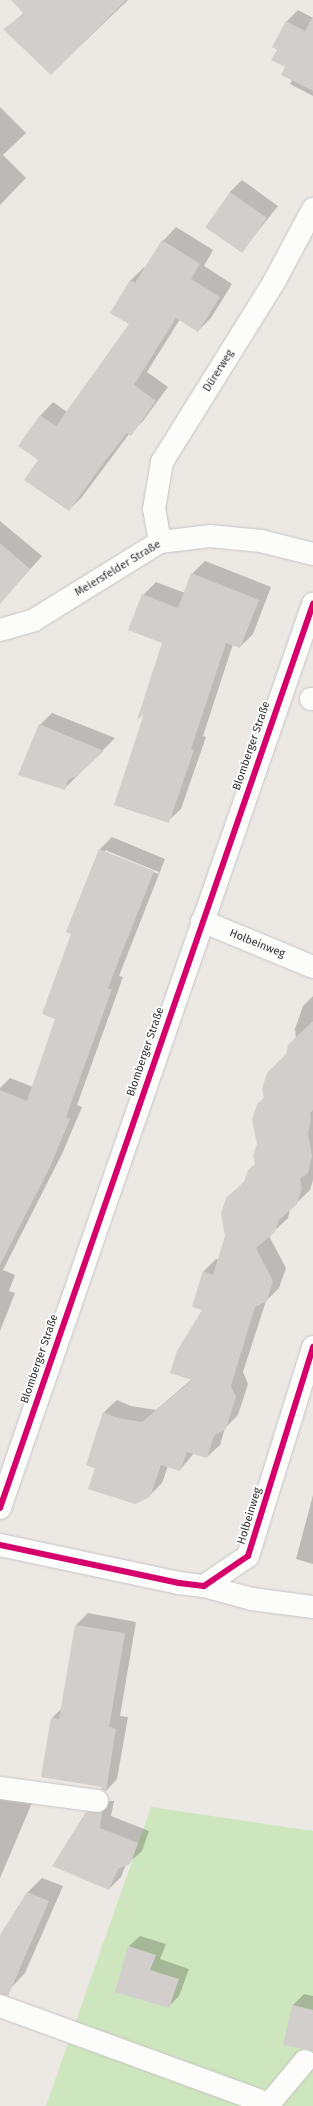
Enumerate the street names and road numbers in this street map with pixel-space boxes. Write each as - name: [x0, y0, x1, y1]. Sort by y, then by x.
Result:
- street label: Dürerweg: [201, 347, 237, 395]
- street label: Meiersfelder Straße: [73, 538, 163, 600]
- street label: Blomberger Straße: [231, 700, 273, 792]
- street label: Holbeinweg: [227, 927, 287, 961]
- street label: Blomberger Straße: [125, 1006, 167, 1098]
- street label: Blomberger Straße: [19, 1313, 61, 1405]
- street label: Holbeinweg: [235, 1486, 265, 1546]

